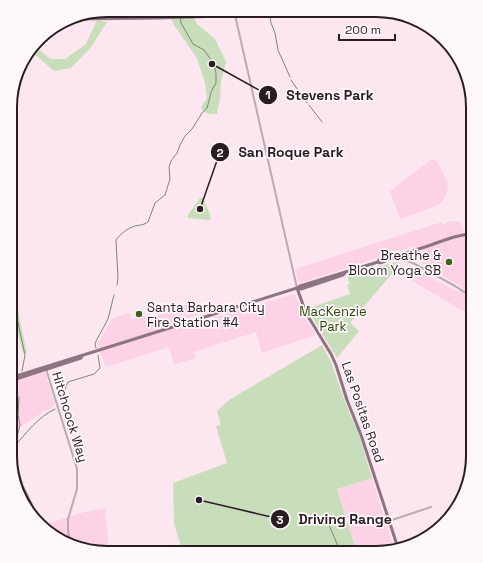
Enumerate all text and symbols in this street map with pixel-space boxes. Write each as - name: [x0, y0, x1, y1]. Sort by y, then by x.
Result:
- scale bar: [339, 16, 395, 42]
- text: 200 m: [345, 22, 381, 38]
- callout: Stevens Park: [258, 82, 381, 108]
- text: Stevens Park: [286, 86, 374, 104]
- text: 1: [265, 87, 271, 103]
- callout: San Roque Park: [210, 139, 352, 165]
- text: San Roque Park: [238, 143, 344, 161]
- text: 2: [216, 145, 224, 161]
- place label: Breathe & Bloom Yoga SB: [348, 247, 441, 279]
- marker: Breathe & Bloom Yoga SB: [444, 257, 454, 267]
- place label: Santa Barbara City Fire Station #4: [147, 299, 265, 331]
- park label: MacKenzie Park: [299, 303, 367, 335]
- marker: Santa Barbara City Fire Station #4: [134, 309, 144, 319]
- street label: Las Positas Road: [338, 359, 388, 465]
- street label: Hitchcock Way: [48, 370, 92, 464]
- callout: Driving Range: [270, 506, 400, 532]
- text: Driving Range: [298, 510, 392, 528]
- text: 3: [276, 512, 284, 528]

